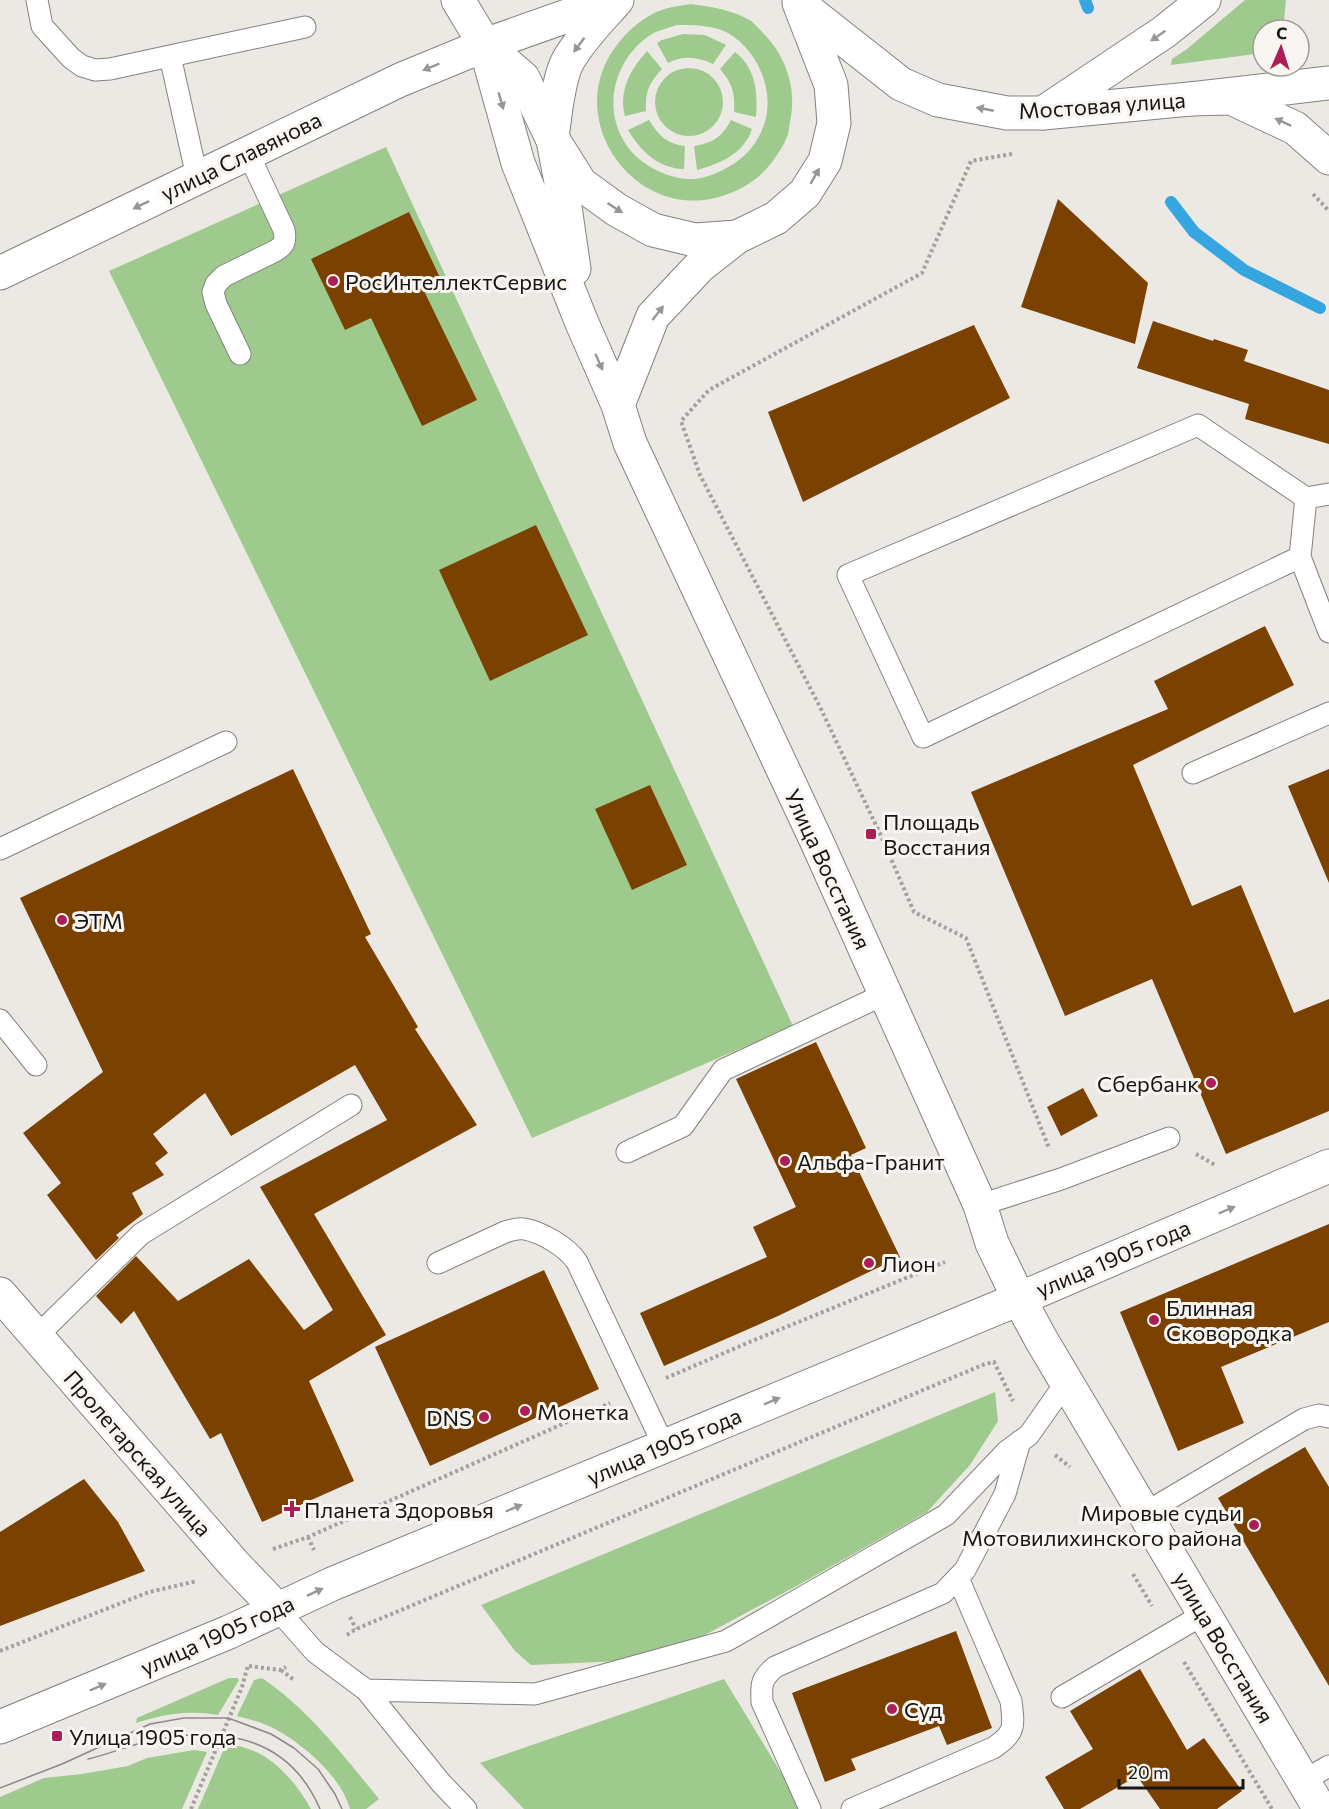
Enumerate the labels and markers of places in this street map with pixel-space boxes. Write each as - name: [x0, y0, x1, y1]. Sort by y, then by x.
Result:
- place label: РосИнтеллектСервис: [345, 268, 567, 295]
- marker: РосИнтеллектСервис: [326, 274, 340, 288]
- place label: Площадь Восстания: [883, 808, 991, 860]
- marker: Площадь Восстания: [864, 827, 878, 841]
- place label: ЭТМ: [74, 907, 123, 934]
- marker: ЭТМ: [55, 913, 69, 927]
- place label: Сбербанк: [1097, 1070, 1199, 1097]
- marker: Сбербанк: [1204, 1076, 1218, 1090]
- place label: Альфа-Гранит: [797, 1148, 945, 1175]
- marker: Альфа-Гранит: [778, 1154, 792, 1168]
- place label: Лион: [881, 1250, 936, 1277]
- marker: Лион: [862, 1256, 876, 1270]
- place label: Блинная Сковородка: [1166, 1294, 1292, 1346]
- marker: Блинная Сковородка: [1147, 1313, 1161, 1327]
- place label: Монетка: [537, 1398, 629, 1425]
- place label: DNS: [426, 1404, 472, 1431]
- marker: Монетка: [518, 1404, 532, 1418]
- marker: DNS: [477, 1410, 491, 1424]
- place label: Планета Здоровья: [304, 1496, 494, 1523]
- place label: Мировые судьи Мотовилихинского района: [962, 1499, 1242, 1551]
- marker: Планета Здоровья: [285, 1502, 299, 1516]
- marker: Мировые судьи Мотовилихинского района: [1247, 1518, 1261, 1532]
- place label: Суд: [904, 1696, 942, 1723]
- marker: Суд: [885, 1702, 899, 1716]
- place label: Улица 1905 года: [69, 1723, 236, 1750]
- marker: Улица 1905 года: [50, 1729, 64, 1743]

